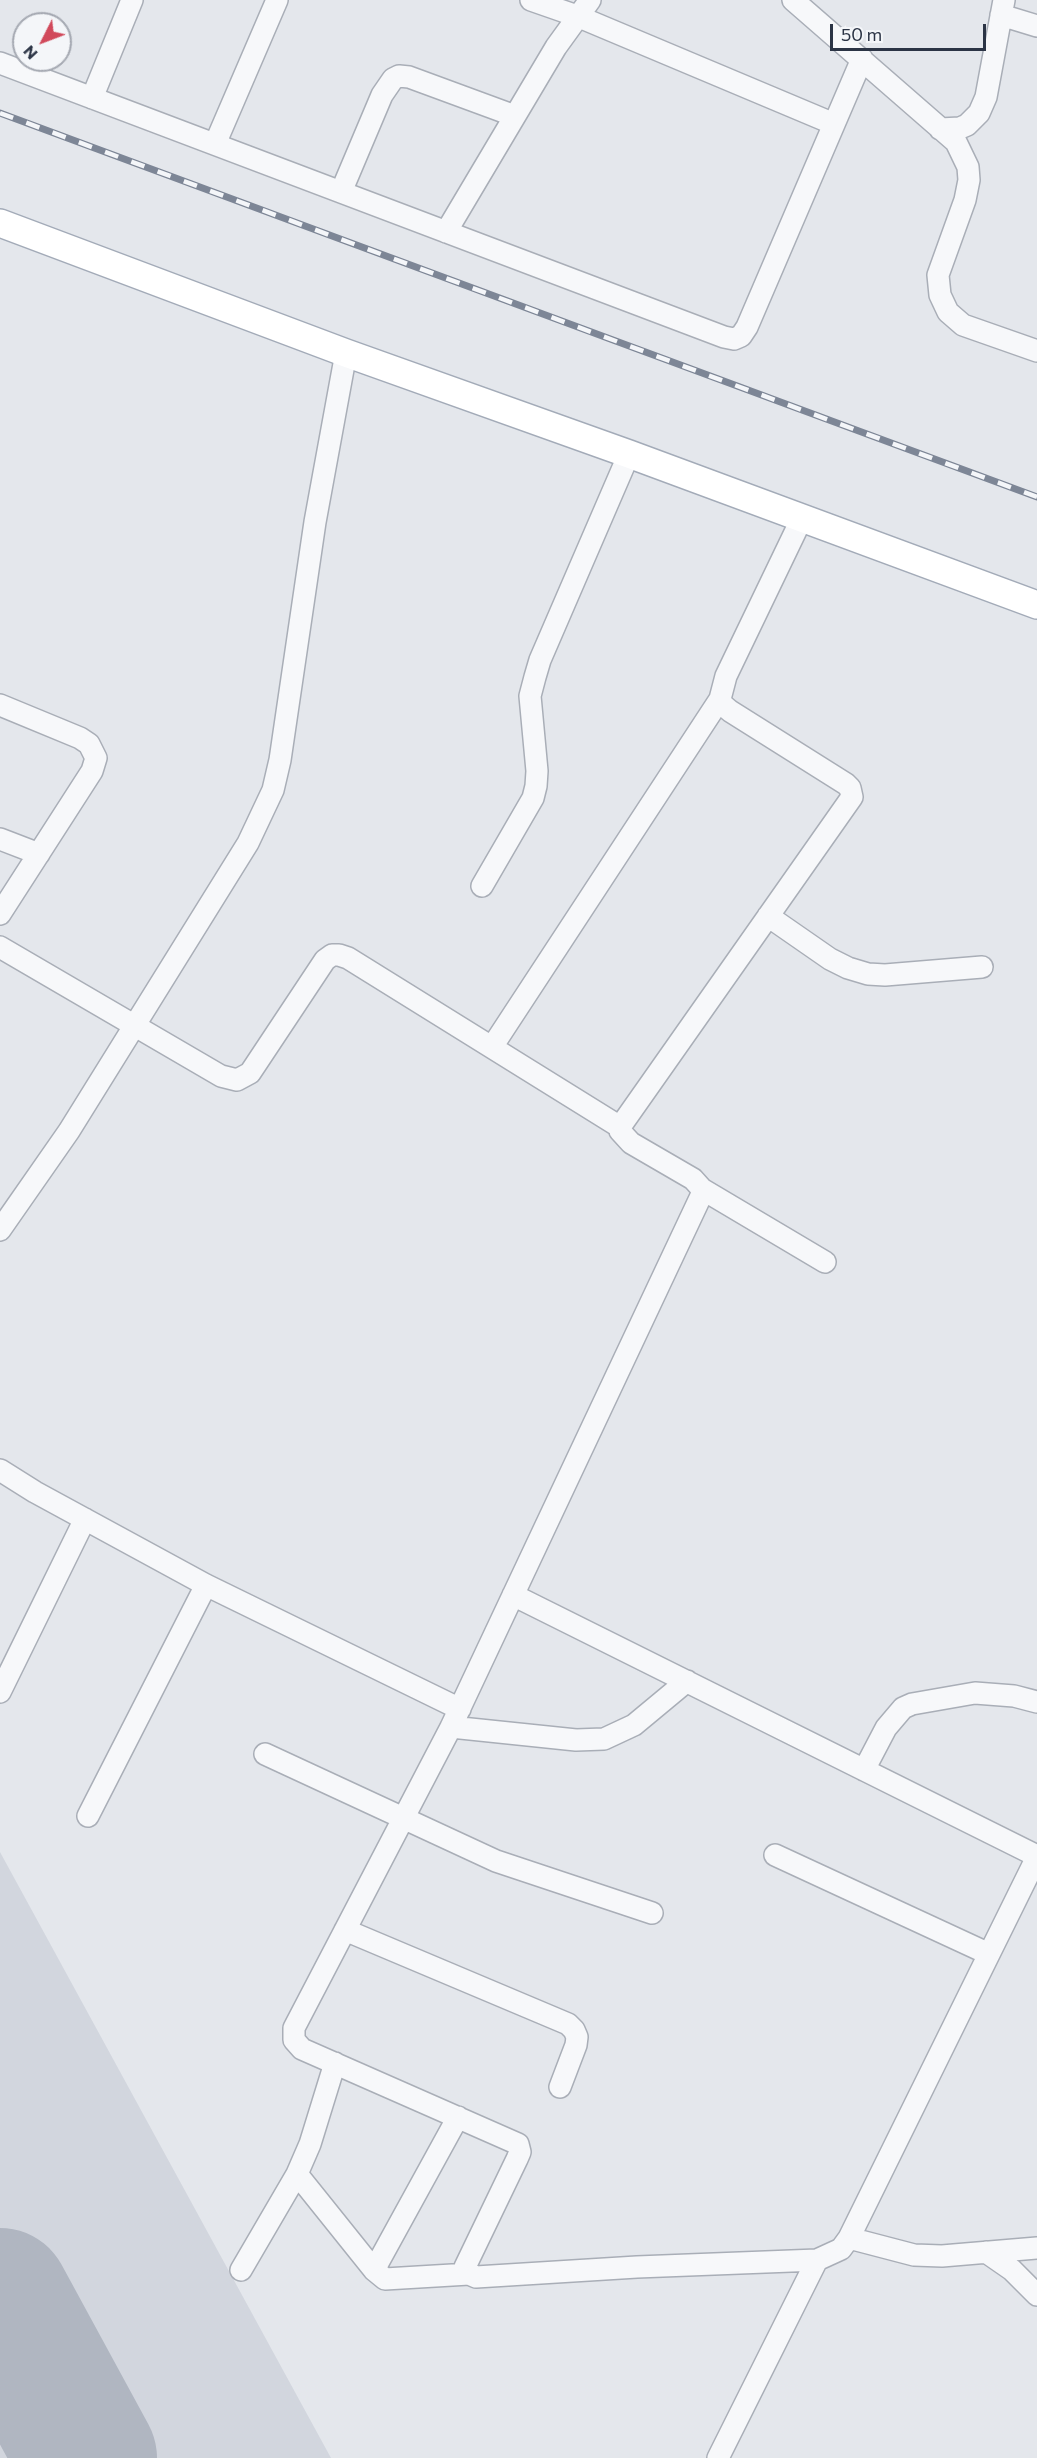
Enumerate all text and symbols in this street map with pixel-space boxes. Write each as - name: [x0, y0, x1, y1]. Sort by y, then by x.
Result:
- north arrow: [12, 12, 72, 72]
- scale bar: [833, 12, 989, 50]
- text: 50 m: [841, 23, 882, 45]
- text: N: [19, 42, 41, 64]

